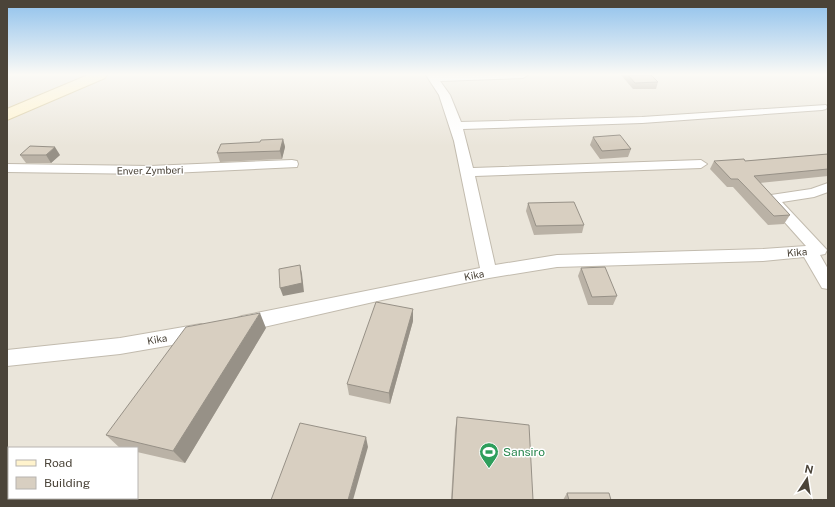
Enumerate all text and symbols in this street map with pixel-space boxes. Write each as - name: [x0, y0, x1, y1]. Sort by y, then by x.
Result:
- street label: Enver Zymberi: [116, 163, 184, 177]
- street label: Kika: [786, 245, 808, 259]
- street label: Kika: [463, 267, 485, 283]
- street label: Kika: [146, 331, 168, 347]
- sports icon: Sansiro: [478, 441, 500, 469]
- place label: Sansiro: [503, 445, 545, 459]
- legend: [8, 447, 138, 499]
- text: Road: [44, 456, 72, 470]
- north arrow: [787, 459, 827, 499]
- text: N: [804, 462, 815, 476]
- text: Building: [44, 476, 90, 490]

